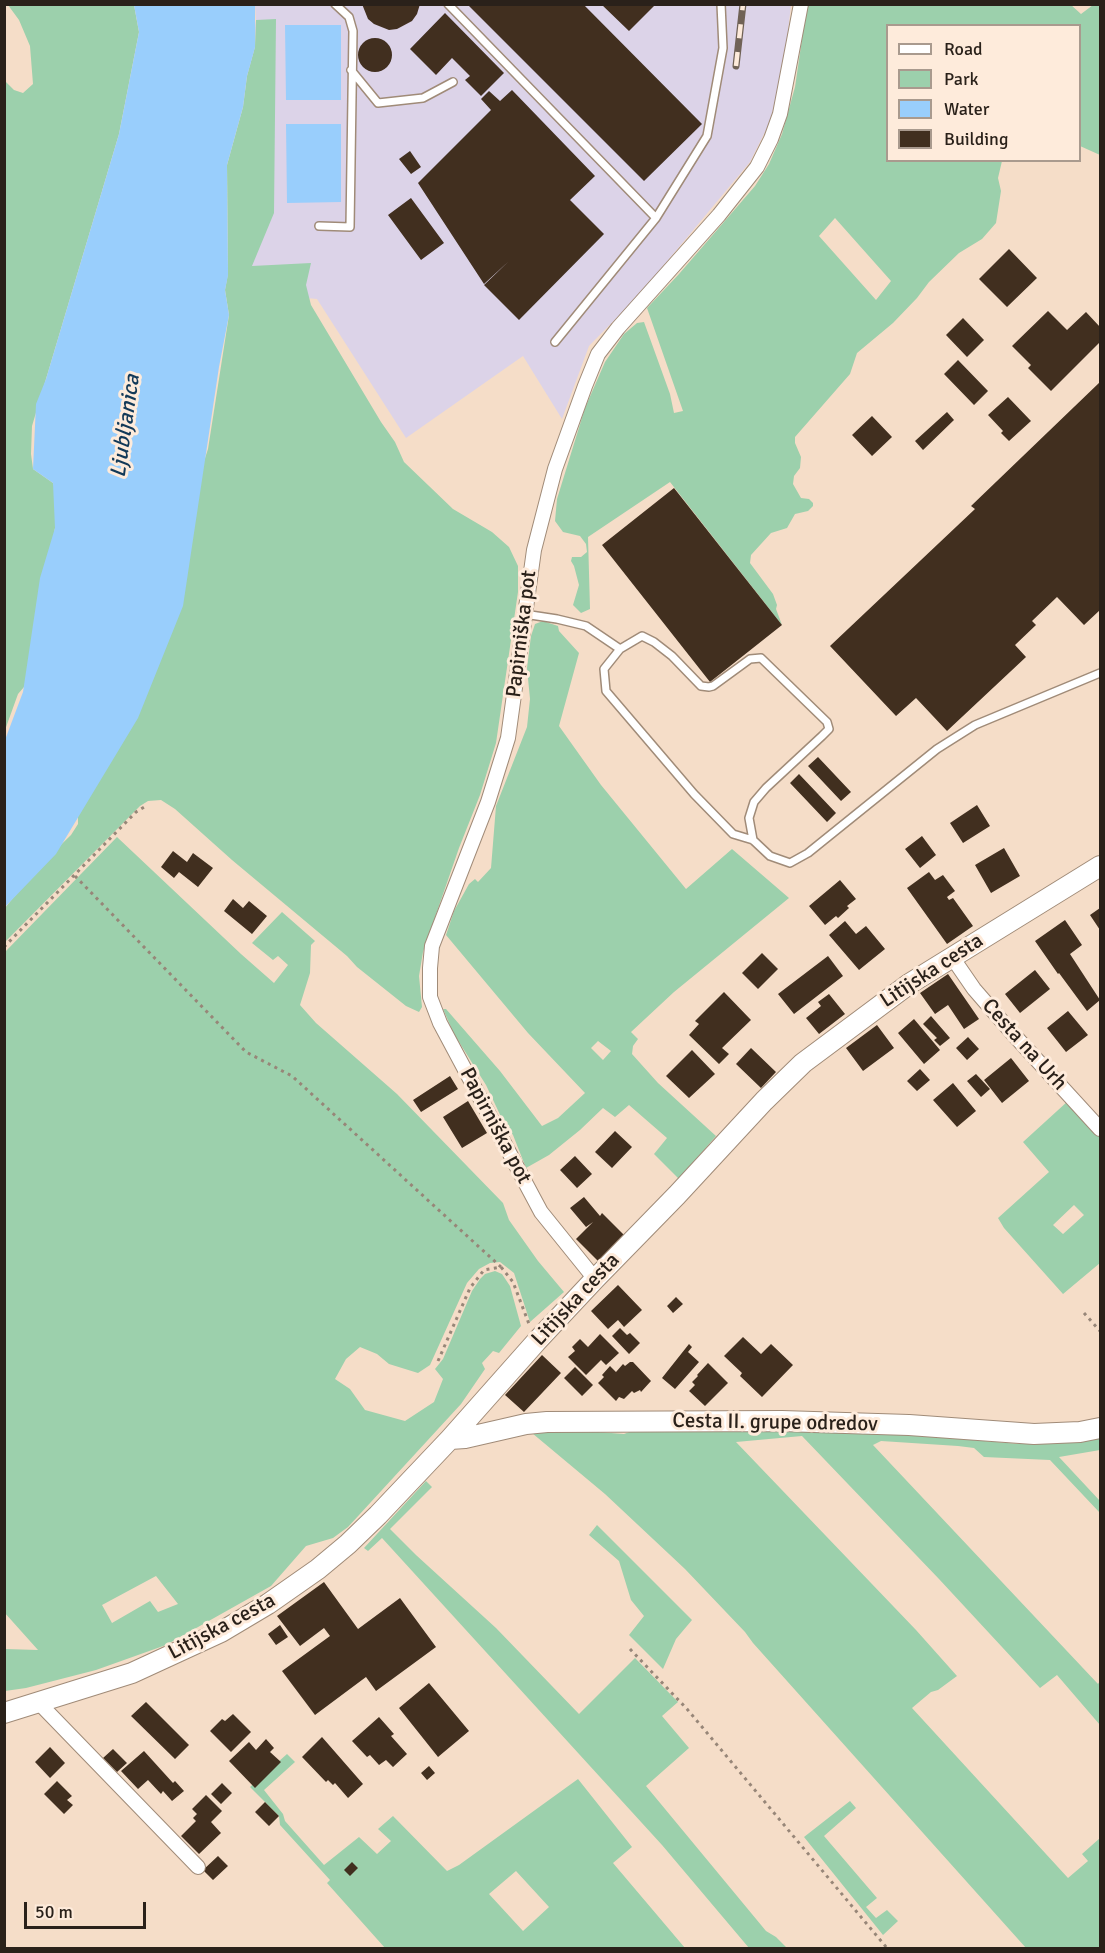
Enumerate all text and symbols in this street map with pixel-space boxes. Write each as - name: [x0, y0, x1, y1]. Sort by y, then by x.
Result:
- legend: [886, 24, 1081, 162]
- text: Road: [944, 38, 983, 60]
- text: Park: [944, 68, 979, 90]
- text: Water: [944, 98, 989, 120]
- text: Building: [944, 128, 1008, 150]
- water label: Ljubljanica: [106, 373, 146, 479]
- street label: Papirniška pot: [502, 569, 542, 699]
- street label: Litijska cesta: [876, 928, 988, 1014]
- street label: Cesta na Urh: [976, 994, 1072, 1096]
- street label: Papirniška pot: [454, 1064, 536, 1188]
- street label: Litijska cesta: [527, 1248, 625, 1352]
- street label: Cesta II. grupe odredov: [672, 1409, 878, 1437]
- street label: Litijska cesta: [164, 1588, 280, 1666]
- scale bar: [27, 1890, 148, 1928]
- text: 50 m: [35, 1901, 73, 1923]

